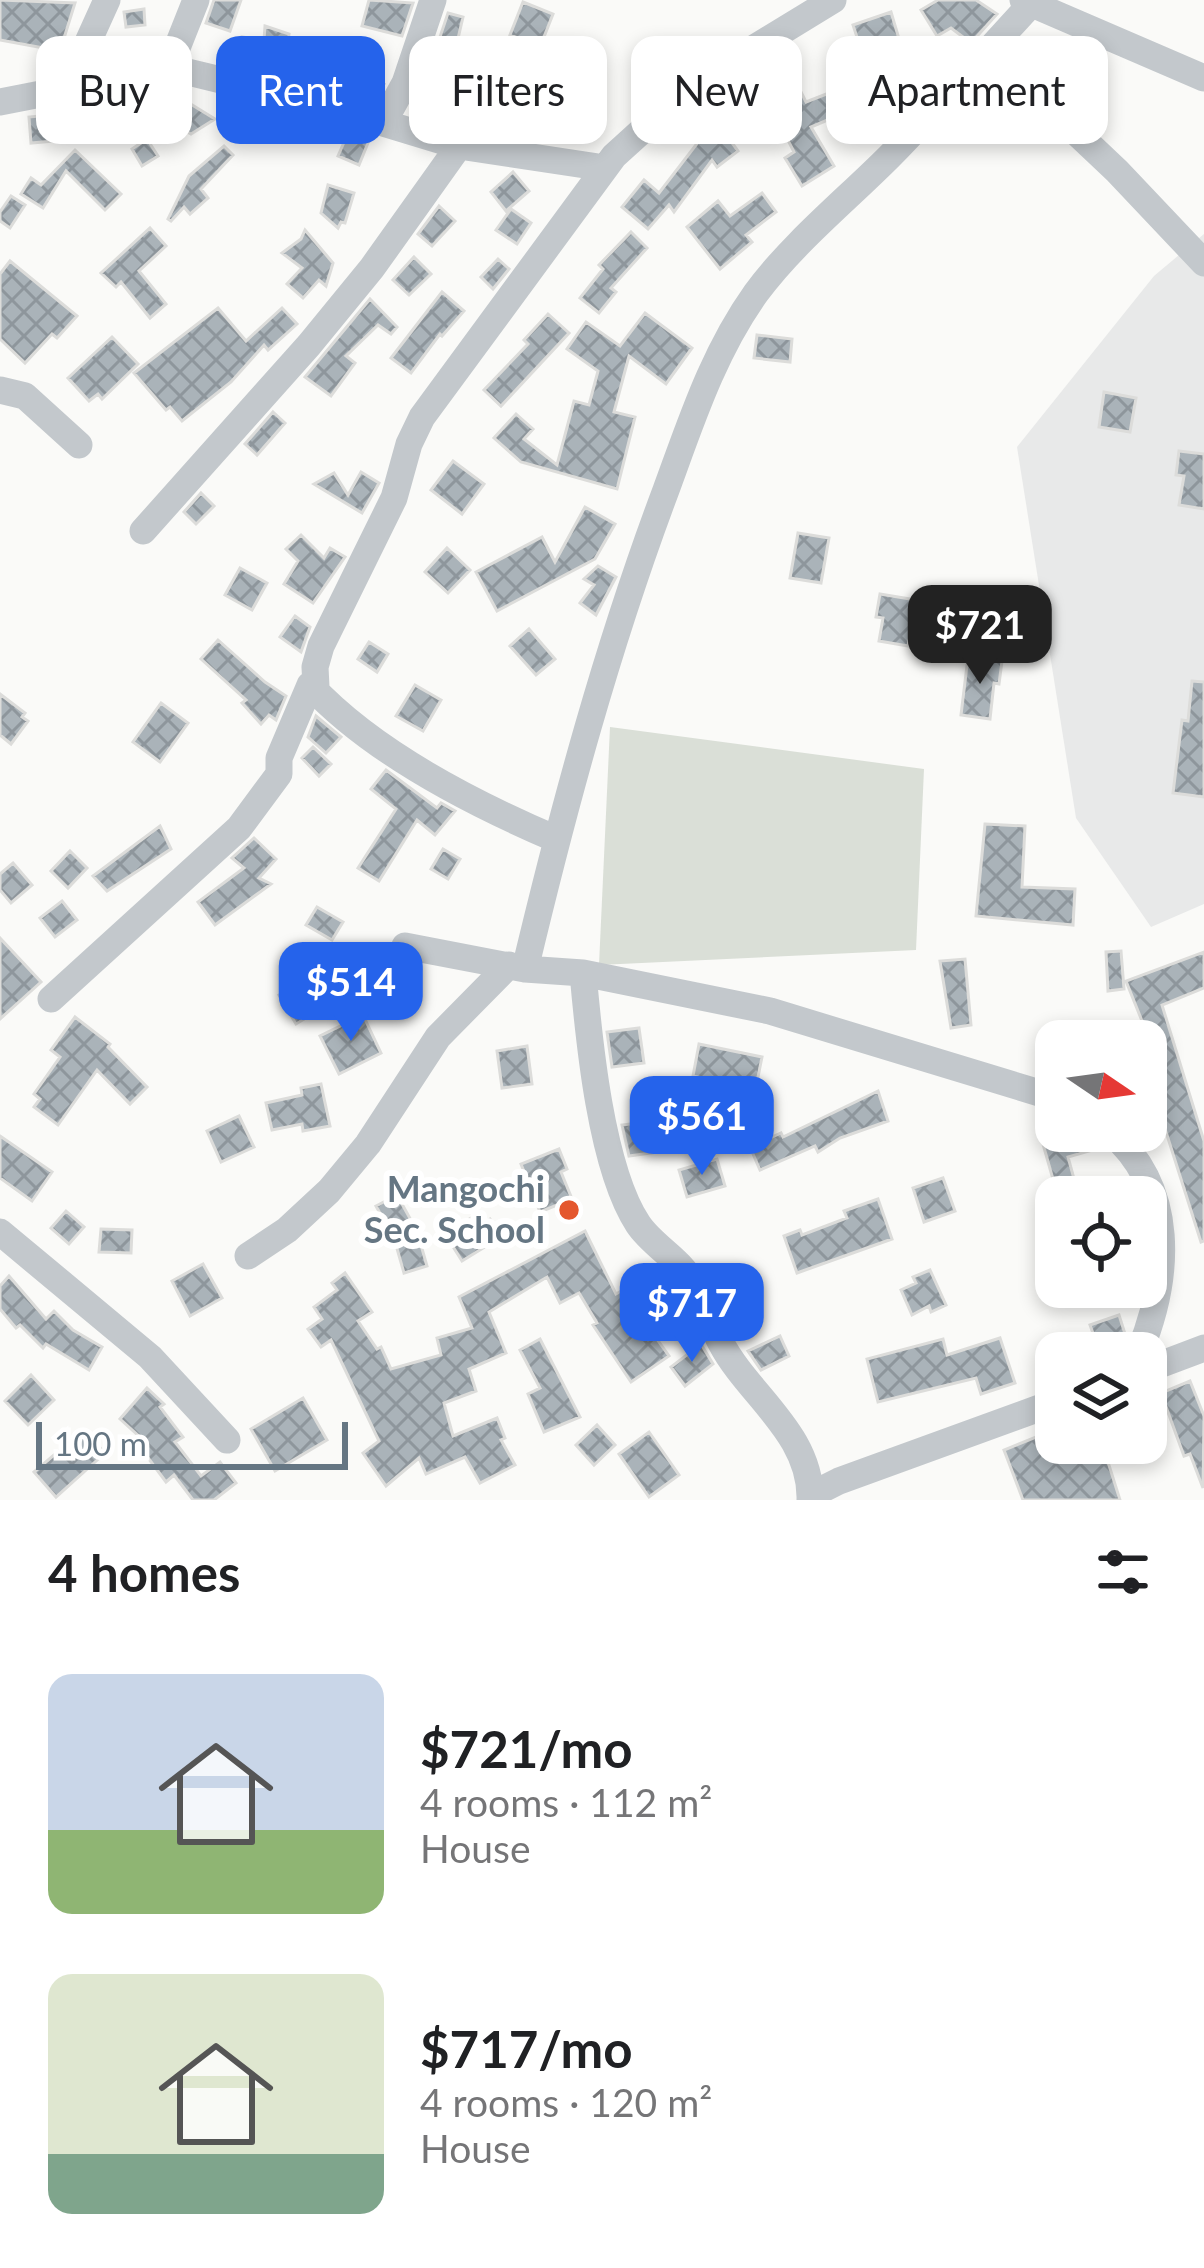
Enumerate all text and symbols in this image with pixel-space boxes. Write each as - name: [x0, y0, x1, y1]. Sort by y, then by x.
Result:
- chip: Buy: [36, 36, 192, 144]
- chip: Rent: [216, 36, 385, 144]
- chip: Filters: [409, 36, 607, 144]
- chip: New: [631, 36, 802, 144]
- chip: Apartment: [826, 36, 1108, 144]
- pin: $721: [909, 585, 1051, 687]
- text: $721: [935, 601, 1025, 647]
- pin: $514: [280, 942, 422, 1044]
- text: $514: [306, 958, 396, 1004]
- north arrow: [1035, 1020, 1167, 1152]
- map controls: [1035, 1020, 1167, 1464]
- pin: $561: [631, 1076, 773, 1178]
- text: $561: [657, 1092, 747, 1138]
- place label: Mangochi Sec. School: [364, 1166, 545, 1251]
- button: locate: [1035, 1176, 1167, 1308]
- marker: Mangochi Sec. School: [556, 1197, 582, 1223]
- pin: $717: [621, 1263, 763, 1365]
- text: $717: [647, 1279, 737, 1325]
- button: layers: [1035, 1332, 1167, 1464]
- scale bar: [36, 1416, 348, 1469]
- text: 100 m: [54, 1423, 147, 1463]
- icon: filters: [1090, 1539, 1156, 1605]
- text: 4 homes: [48, 1542, 240, 1603]
- text: $721/mo: [420, 1718, 633, 1779]
- icon: home: [144, 1722, 288, 1866]
- text: 4 rooms · 112 m²: [420, 1779, 712, 1825]
- text: House: [420, 1825, 531, 1871]
- text: $717/mo: [420, 2018, 633, 2079]
- icon: home: [144, 2022, 288, 2166]
- text: 4 rooms · 120 m²: [420, 2079, 712, 2125]
- text: House: [420, 2125, 531, 2171]

